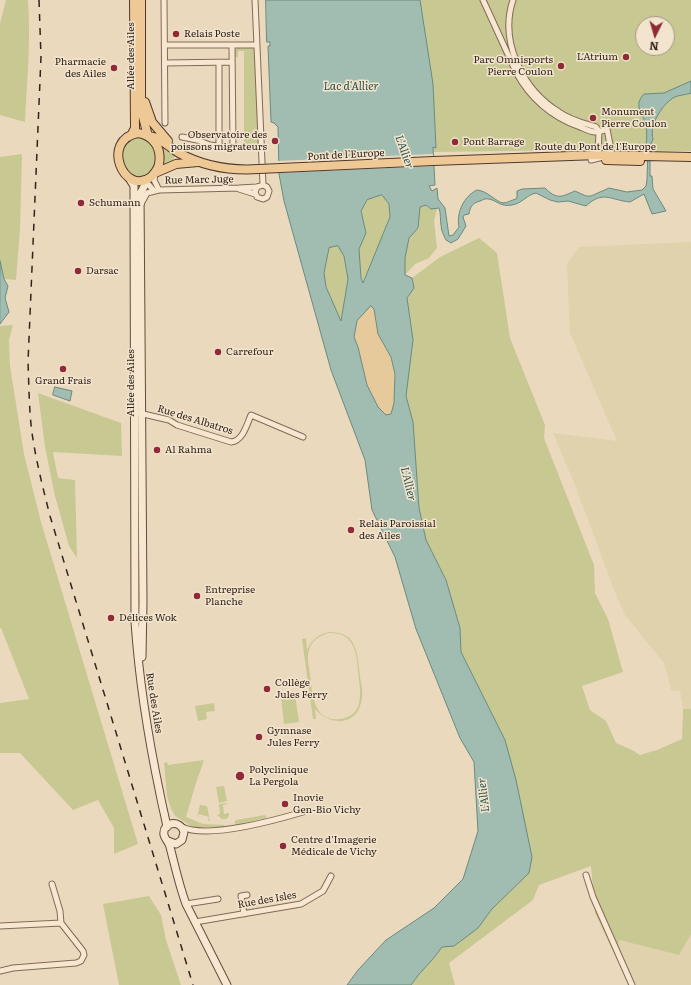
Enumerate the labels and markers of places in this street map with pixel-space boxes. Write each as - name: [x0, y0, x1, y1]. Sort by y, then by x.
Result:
- place label: Relais Poste: [184, 28, 240, 40]
- marker: Relais Poste: [171, 29, 181, 39]
- place label: L'Atrium: [577, 51, 618, 63]
- marker: L'Atrium: [621, 52, 631, 62]
- place label: Parc Omnisports Pierre Coulon: [473, 54, 553, 78]
- place label: Pharmacie des Ailes: [55, 56, 106, 80]
- marker: Parc Omnisports Pierre Coulon: [556, 61, 566, 71]
- marker: Pharmacie des Ailes: [109, 63, 119, 73]
- place label: Monument Pierre Coulon: [601, 106, 667, 130]
- marker: Monument Pierre Coulon: [588, 113, 598, 123]
- place label: Observatoire des poissons migrateurs: [171, 129, 267, 152]
- marker: Observatoire des poissons migrateurs: [270, 136, 280, 146]
- place label: Pont Barrage: [463, 136, 524, 148]
- marker: Pont Barrage: [450, 137, 460, 147]
- place label: Schumann: [89, 197, 141, 209]
- marker: Schumann: [76, 198, 86, 208]
- place label: Darsac: [86, 265, 119, 277]
- marker: Darsac: [73, 266, 83, 276]
- place label: Carrefour: [226, 346, 273, 358]
- marker: Carrefour: [213, 347, 223, 357]
- marker: Grand Frais: [58, 364, 68, 374]
- place label: Grand Frais: [35, 375, 91, 387]
- place label: Al Rahma: [165, 444, 212, 456]
- marker: Al Rahma: [152, 445, 162, 455]
- place label: Relais Paroissial des Ailes: [359, 518, 436, 542]
- marker: Relais Paroissial des Ailes: [346, 525, 356, 535]
- place label: Entreprise Planche: [205, 584, 255, 608]
- marker: Entreprise Planche: [192, 591, 202, 601]
- place label: Délices Wok: [119, 612, 177, 624]
- marker: Délices Wok: [106, 613, 116, 623]
- place label: Collège Jules Ferry: [275, 677, 327, 700]
- marker: Collège Jules Ferry: [262, 684, 272, 694]
- place label: Gymnase Jules Ferry: [267, 725, 319, 748]
- marker: Gymnase Jules Ferry: [254, 732, 264, 742]
- place label: Polyclinique La Pergola: [249, 764, 308, 788]
- marker: Polyclinique La Pergola: [234, 770, 246, 782]
- place label: Inovie Gen-Bio Vichy: [293, 792, 361, 816]
- marker: Inovie Gen-Bio Vichy: [280, 799, 290, 809]
- place label: Centre d'Imagerie Médicale de Vichy: [291, 834, 377, 858]
- marker: Centre d'Imagerie Médicale de Vichy: [278, 841, 288, 851]

